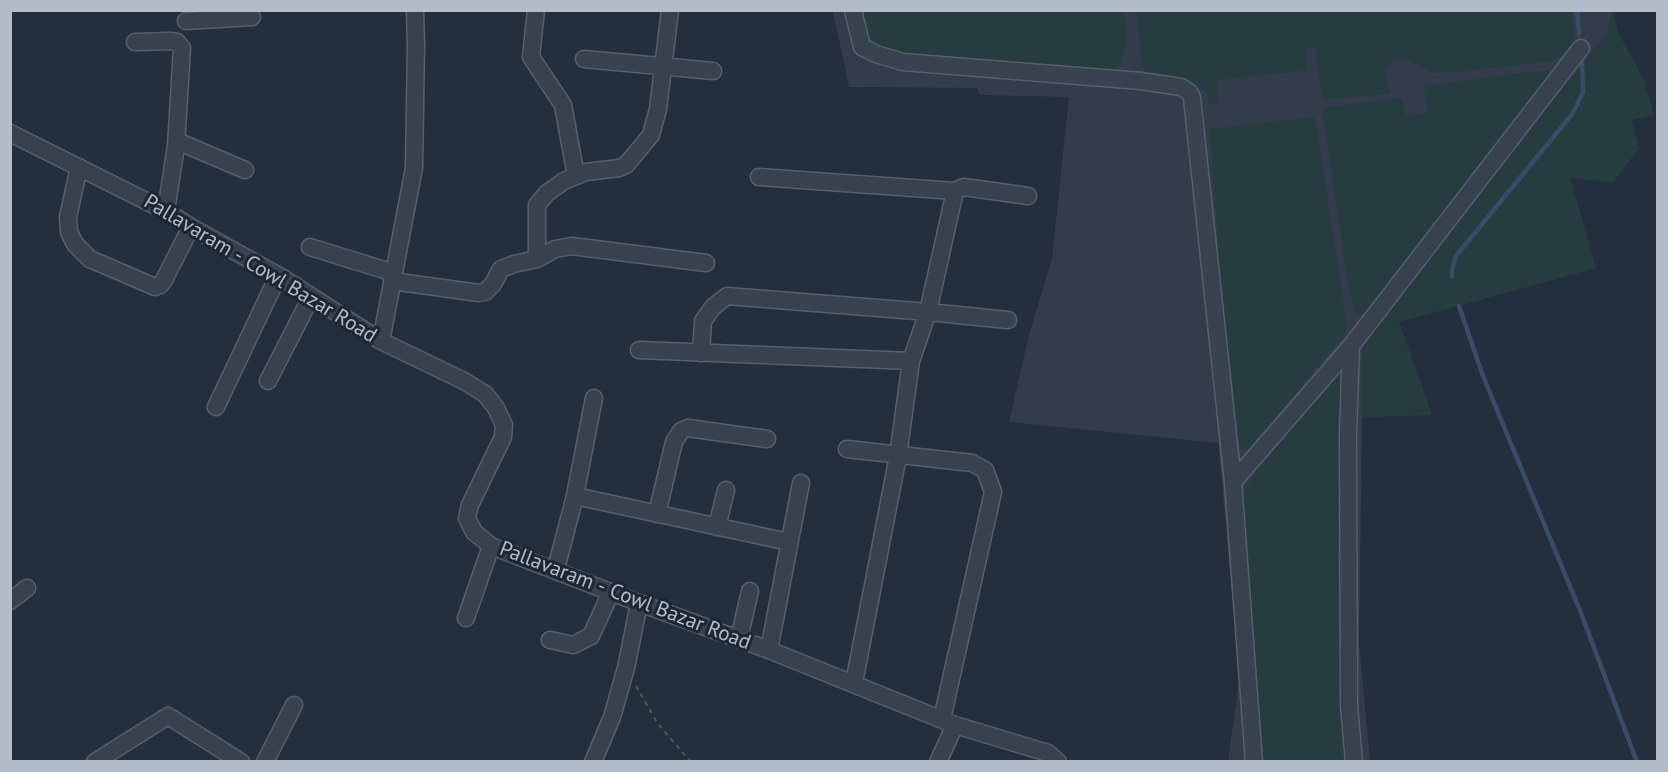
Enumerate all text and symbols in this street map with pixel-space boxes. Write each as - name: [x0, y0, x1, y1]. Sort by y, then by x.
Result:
- street label: Pallavaram - Cowl Bazar Road: [139, 189, 381, 349]
- street label: Pallavaram - Cowl Bazar Road: [496, 536, 754, 656]

